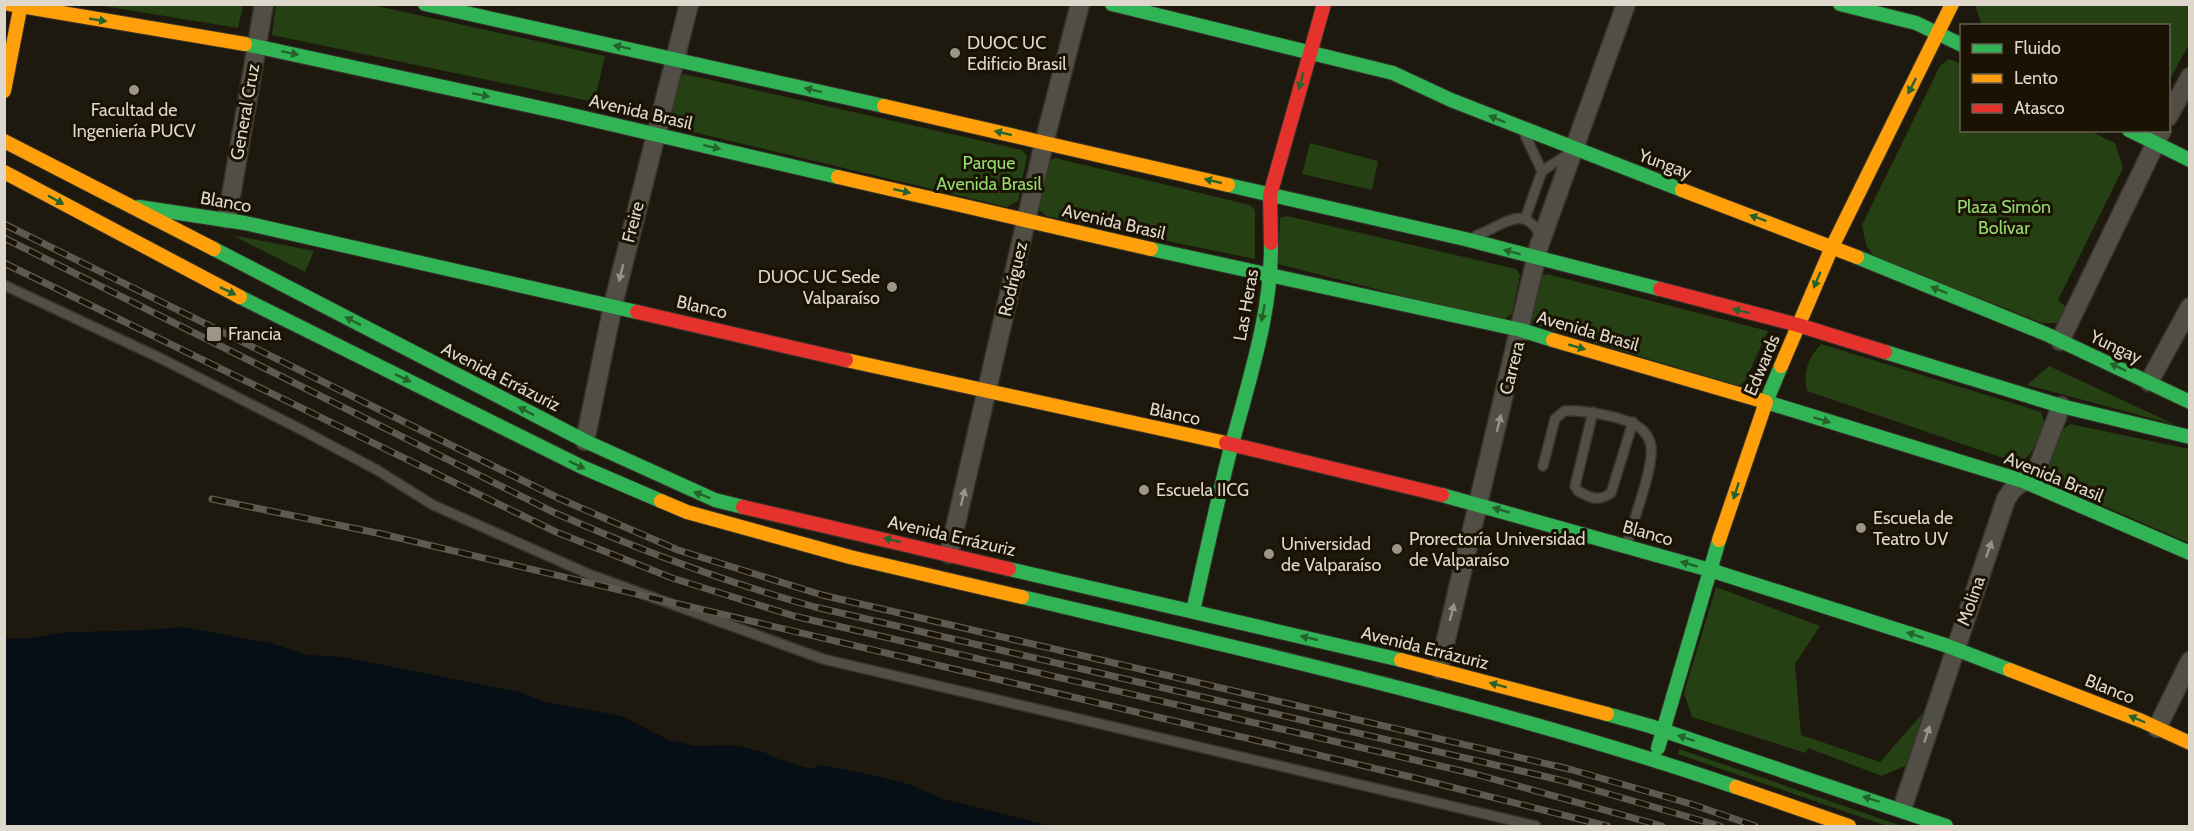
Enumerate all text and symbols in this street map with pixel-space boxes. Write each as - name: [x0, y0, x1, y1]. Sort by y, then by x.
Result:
- one-way arrow: [89, 15, 108, 24]
- legend: [1960, 24, 2170, 132]
- place label: DUOC UC Edificio Brasil: [967, 32, 1067, 75]
- text: Fluido: [2014, 37, 2061, 59]
- one-way arrow: [613, 42, 632, 51]
- marker: DUOC UC Edificio Brasil: [948, 46, 962, 60]
- one-way arrow: [281, 49, 299, 59]
- street label: General Cruz: [226, 62, 264, 162]
- text: Lento: [2014, 67, 2058, 89]
- one-way arrow: [1296, 72, 1305, 90]
- one-way arrow: [1908, 77, 1917, 94]
- marker: Facultad de Ingeniería PUCV: [127, 83, 141, 97]
- one-way arrow: [803, 84, 822, 94]
- street label: Avenida Brasil: [587, 89, 695, 135]
- one-way arrow: [471, 91, 490, 100]
- text: Atasco: [2014, 97, 2065, 119]
- place label: Facultad de Ingeniería PUCV: [72, 99, 196, 142]
- one-way arrow: [1488, 114, 1506, 123]
- one-way arrow: [993, 128, 1012, 138]
- one-way arrow: [703, 143, 721, 153]
- street label: Yungay: [1635, 144, 1695, 184]
- park label: Parque Avenida Brasil: [936, 152, 1042, 195]
- one-way arrow: [1204, 176, 1223, 185]
- street label: Blanco: [199, 187, 253, 217]
- one-way arrow: [893, 187, 912, 196]
- one-way arrow: [48, 195, 65, 205]
- park label: Plaza Simón Bolívar: [1957, 196, 2051, 239]
- street label: Freire: [617, 199, 649, 245]
- street label: Avenida Brasil: [1060, 199, 1168, 245]
- one-way arrow: [1749, 212, 1767, 222]
- street label: Rodríguez: [994, 239, 1032, 319]
- one-way arrow: [1503, 246, 1521, 256]
- one-way arrow: [615, 263, 625, 282]
- place label: DUOC UC Sede Valparaíso: [758, 266, 880, 309]
- street label: Las Heras: [1229, 267, 1263, 343]
- one-way arrow: [1813, 271, 1822, 288]
- marker: DUOC UC Sede Valparaíso: [885, 280, 899, 294]
- one-way arrow: [1930, 285, 1948, 294]
- one-way arrow: [220, 287, 237, 296]
- street label: Blanco: [674, 290, 730, 324]
- one-way arrow: [1258, 303, 1267, 322]
- street label: Avenida Brasil: [1534, 306, 1642, 356]
- one-way arrow: [1732, 306, 1750, 315]
- one-way arrow: [345, 316, 362, 326]
- place label: Francia: [228, 323, 282, 345]
- marker: Francia: [205, 325, 223, 343]
- street label: Yungay: [2086, 325, 2146, 369]
- street label: Edwards: [1739, 331, 1785, 399]
- street label: Avenida Errázuriz: [438, 338, 565, 417]
- street label: Carrera: [1495, 339, 1529, 397]
- one-way arrow: [1568, 343, 1586, 352]
- one-way arrow: [2109, 362, 2127, 372]
- one-way arrow: [394, 373, 411, 383]
- street label: Blanco: [1148, 398, 1203, 430]
- one-way arrow: [518, 406, 535, 416]
- one-way arrow: [1494, 414, 1504, 432]
- one-way arrow: [1813, 416, 1831, 425]
- street label: Avenida Brasil: [2001, 447, 2108, 507]
- one-way arrow: [569, 460, 586, 469]
- place label: Escuela IICG: [1156, 479, 1249, 501]
- one-way arrow: [1730, 482, 1740, 500]
- marker: Escuela IICG: [1137, 483, 1151, 497]
- one-way arrow: [958, 488, 968, 506]
- one-way arrow: [693, 489, 711, 499]
- one-way arrow: [1492, 505, 1510, 514]
- place label: Escuela de Teatro UV: [1873, 507, 1953, 550]
- street label: Avenida Errázuriz: [886, 511, 1019, 562]
- street label: Blanco: [1620, 515, 1676, 551]
- marker: Escuela de Teatro UV: [1854, 521, 1868, 535]
- place label: Prorectoría Universidad de Valparaíso: [1409, 528, 1586, 571]
- place label: Universidad de Valparaíso: [1281, 533, 1382, 576]
- one-way arrow: [883, 535, 901, 545]
- one-way arrow: [1985, 540, 1995, 558]
- marker: Prorectoría Universidad de Valparaíso: [1390, 542, 1404, 556]
- marker: Universidad de Valparaíso: [1262, 547, 1276, 561]
- one-way arrow: [1680, 559, 1698, 568]
- street label: Molina: [1952, 573, 1990, 629]
- one-way arrow: [1448, 603, 1458, 621]
- street label: Avenida Errázuriz: [1359, 622, 1491, 675]
- one-way arrow: [1906, 630, 1924, 639]
- one-way arrow: [1300, 633, 1318, 643]
- street label: Blanco: [2082, 669, 2138, 709]
- one-way arrow: [1489, 680, 1507, 690]
- one-way arrow: [2127, 714, 2145, 724]
- one-way arrow: [1922, 725, 1932, 743]
- one-way arrow: [1677, 733, 1695, 743]
- one-way arrow: [1862, 794, 1880, 803]

